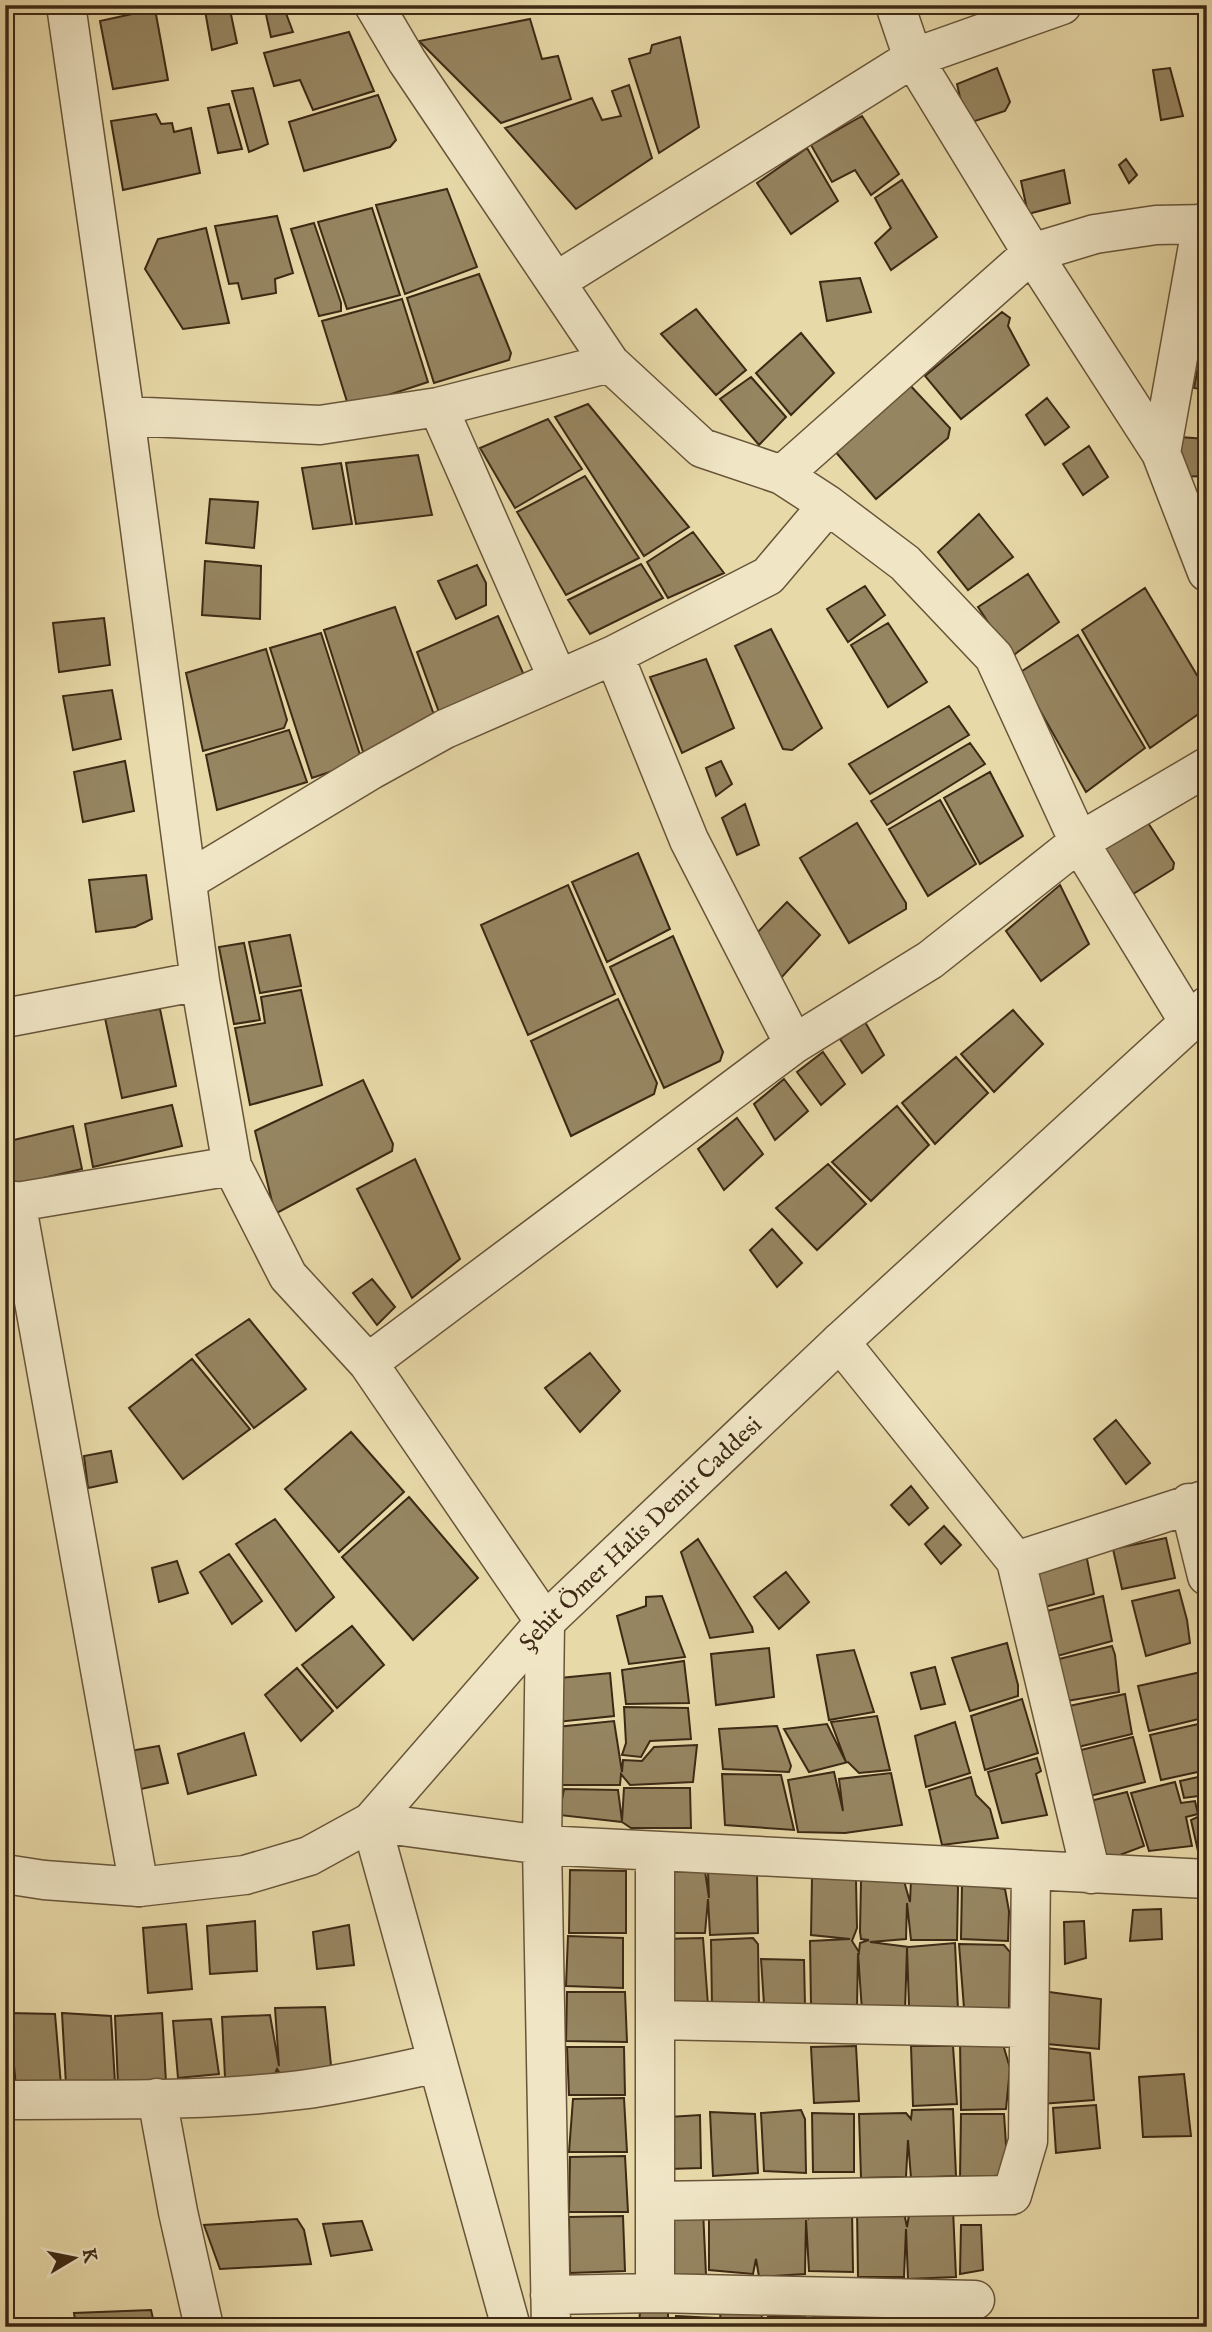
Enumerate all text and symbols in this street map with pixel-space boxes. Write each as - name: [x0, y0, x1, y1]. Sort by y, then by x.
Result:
- street label: Şehit Ömer Halis Demir Caddesi: [513, 1410, 769, 1658]
- north arrow: [38, 2224, 108, 2294]
- text: K: [76, 2247, 102, 2265]

